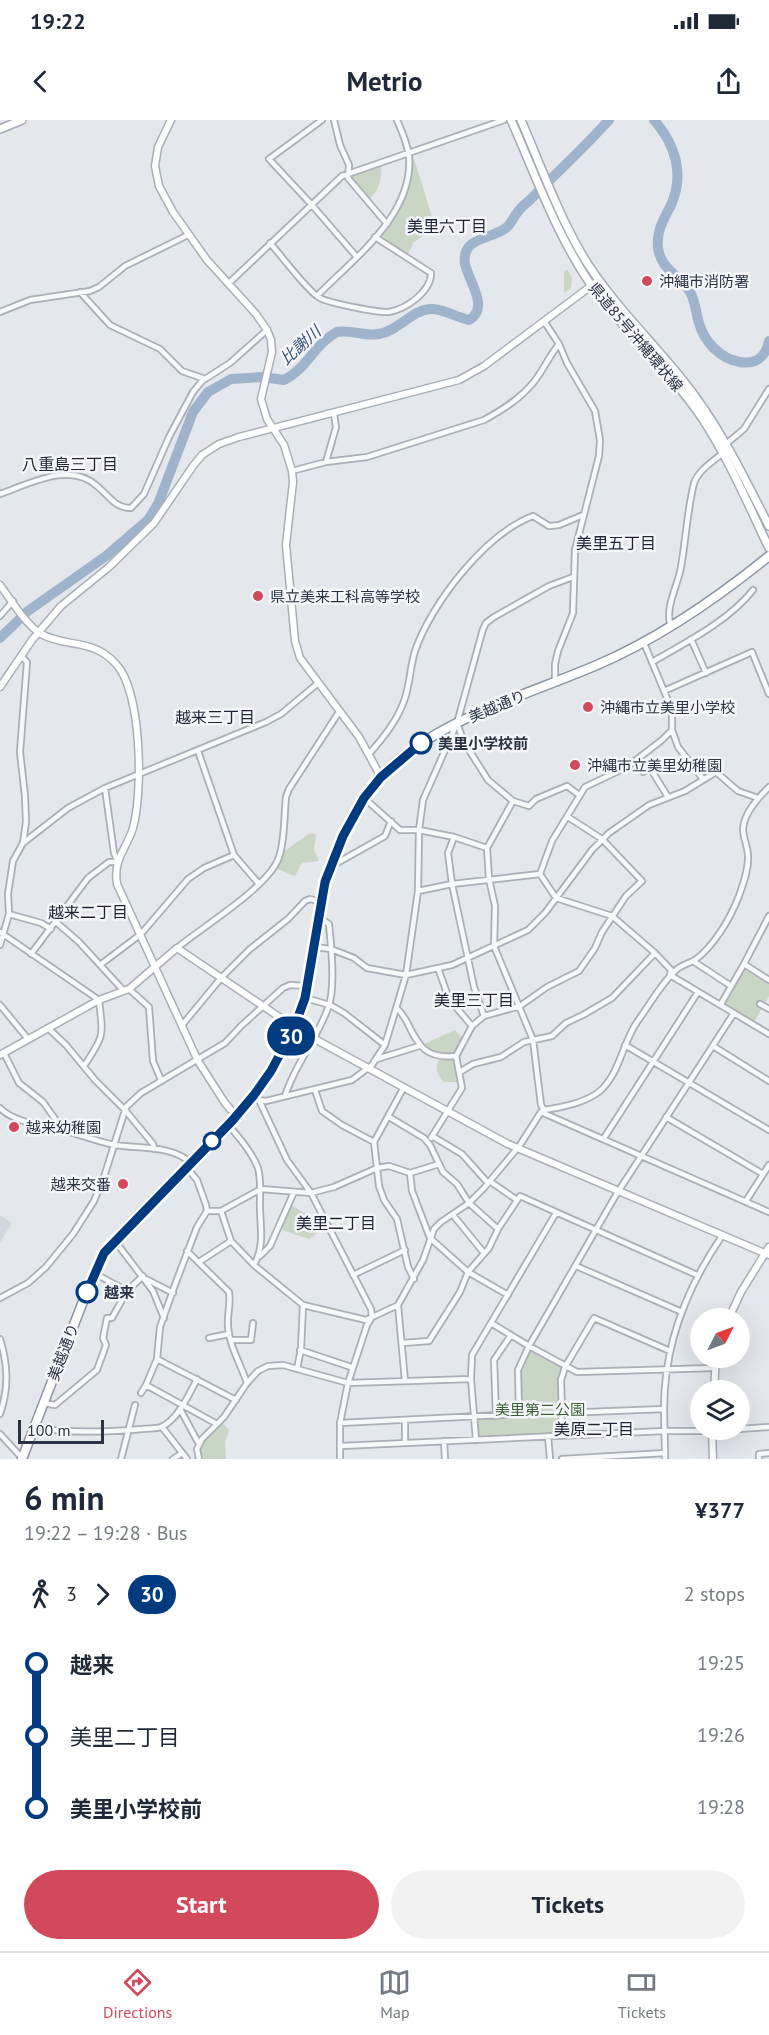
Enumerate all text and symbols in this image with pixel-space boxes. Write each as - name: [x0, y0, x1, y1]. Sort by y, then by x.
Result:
- text: 19:22: [30, 7, 86, 35]
- text: Metrio: [347, 64, 422, 98]
- icon: back: [24, 65, 57, 98]
- icon: share: [712, 65, 745, 98]
- district label: 美里六丁目: [407, 216, 487, 236]
- place label: 沖縄市消防署: [659, 272, 749, 291]
- marker: 沖縄市消防署: [640, 274, 654, 288]
- street label: 県道85号沖縄環状線: [585, 279, 687, 395]
- water label: 比謝川: [275, 320, 326, 368]
- district label: 八重島三丁目: [22, 454, 118, 474]
- district label: 美里五丁目: [576, 533, 656, 553]
- place label: 県立美来工科高等学校: [270, 587, 420, 606]
- marker: 県立美来工科高等学校: [251, 589, 265, 603]
- street label: 美越通り: [466, 686, 528, 726]
- place label: 沖縄市立美里小学校: [600, 698, 735, 717]
- marker: 沖縄市立美里小学校: [581, 700, 595, 714]
- district label: 越来三丁目: [175, 707, 255, 727]
- marker: 美里小学校前: [410, 732, 432, 754]
- place label: 美里小学校前: [438, 734, 528, 753]
- place label: 沖縄市立美里幼稚園: [587, 756, 722, 775]
- marker: 沖縄市立美里幼稚園: [568, 758, 582, 772]
- district label: 越来二丁目: [48, 902, 128, 922]
- district label: 美里三丁目: [434, 990, 514, 1010]
- line badge: 30: [264, 1016, 318, 1056]
- text: 30: [279, 1023, 303, 1050]
- place label: 越来幼稚園: [25, 1118, 101, 1137]
- marker: 越来幼稚園: [7, 1120, 21, 1134]
- unlabelled marker: [203, 1132, 221, 1150]
- place label: 越来交番: [50, 1175, 111, 1194]
- marker: 越来交番: [116, 1177, 130, 1191]
- district label: 美里二丁目: [296, 1213, 376, 1233]
- marker: 越来: [76, 1281, 98, 1303]
- place label: 越来: [104, 1283, 134, 1302]
- north arrow: [690, 1308, 750, 1368]
- map controls: [690, 1308, 750, 1440]
- street label: 美越通り: [43, 1321, 83, 1383]
- button: layers: [690, 1380, 750, 1440]
- park label: 美里第二公園: [495, 1400, 585, 1419]
- scale bar: [18, 1417, 104, 1444]
- district label: 美原二丁目: [554, 1419, 634, 1439]
- text: 100 m: [27, 1420, 70, 1440]
- text: 6 min: [24, 1476, 105, 1519]
- text: ¥377: [695, 1496, 745, 1524]
- text: 19:22 – 19:28 · Bus: [24, 1520, 188, 1546]
- icon: walk: [24, 1578, 57, 1611]
- icon: forward: [86, 1578, 119, 1611]
- text: 3: [66, 1581, 77, 1607]
- text: 30: [140, 1581, 164, 1608]
- text: 2 stops: [684, 1581, 745, 1607]
- text: 19:25: [697, 1650, 745, 1676]
- text: 越来: [70, 1651, 114, 1679]
- text: 19:26: [697, 1722, 745, 1748]
- text: 美里二丁目: [70, 1723, 180, 1751]
- text: 19:28: [697, 1794, 745, 1820]
- text: 美里小学校前: [70, 1795, 202, 1823]
- button: Start: [24, 1870, 379, 1939]
- button: Tickets: [391, 1870, 745, 1939]
- tab: Directions: [103, 1966, 172, 2022]
- tab: Map: [378, 1966, 411, 2022]
- tab: Tickets: [618, 1966, 666, 2022]

